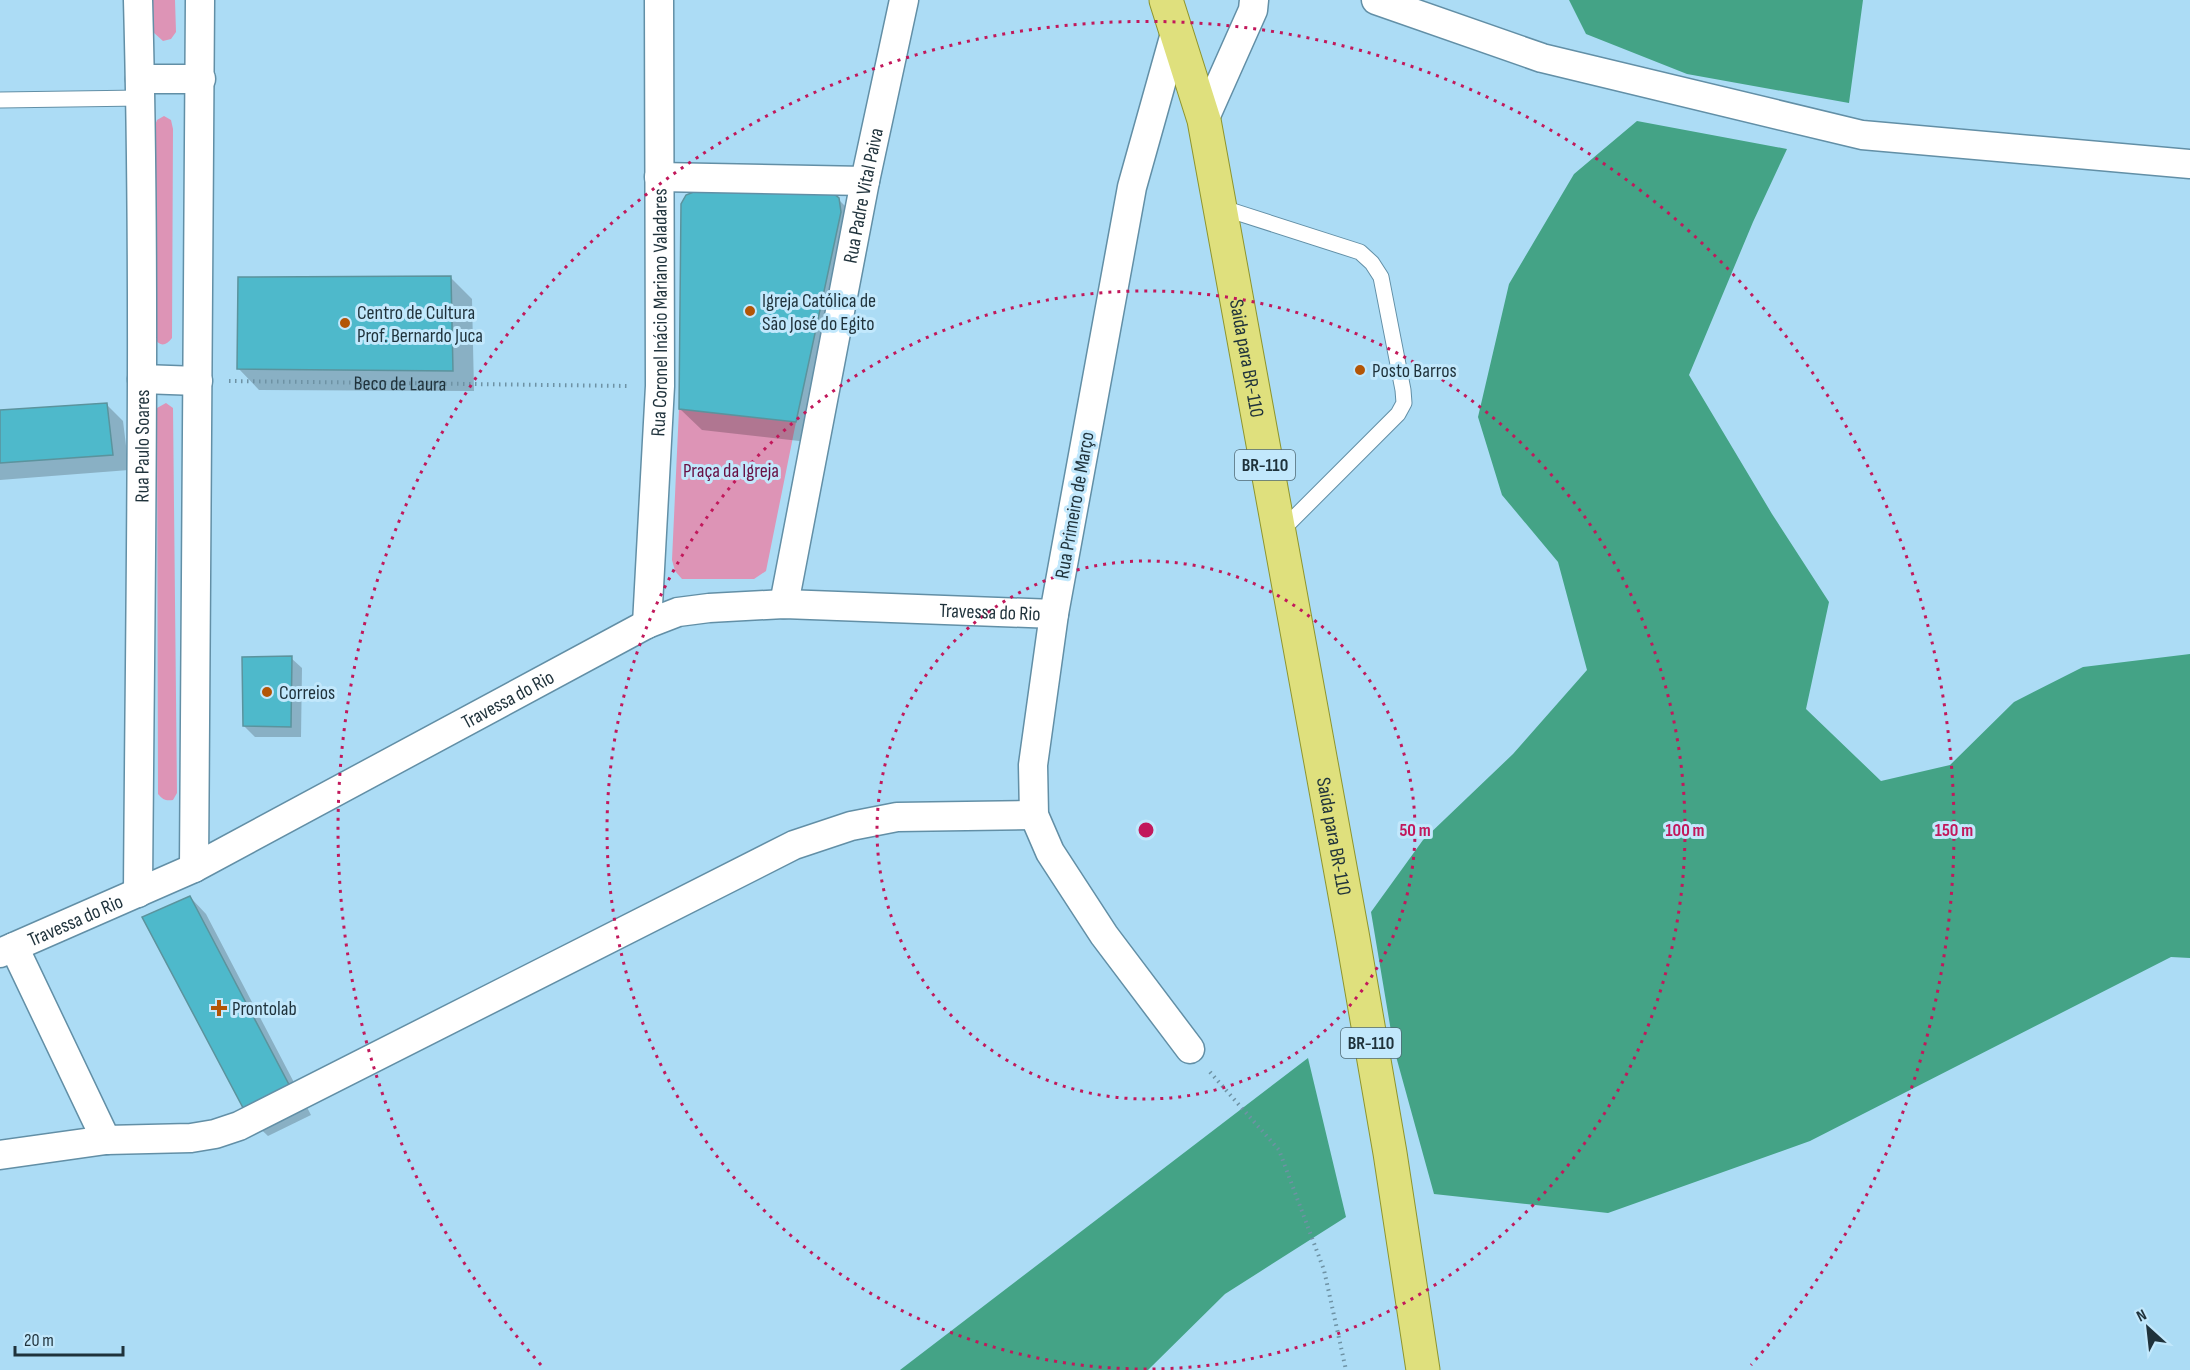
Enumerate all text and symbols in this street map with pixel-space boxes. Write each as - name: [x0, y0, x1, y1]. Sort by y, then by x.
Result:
- street label: Rua Padre Vital Paiva: [839, 126, 889, 265]
- street label: Rua Coronel Inácio Mariano Valadares: [646, 188, 673, 437]
- place label: Igreja Católica de São José do Egito: [762, 289, 876, 336]
- street label: Saida para BR-110: [1224, 298, 1269, 419]
- place label: Centro de Cultura Prof. Bernardo Juca: [357, 301, 483, 348]
- marker: Igreja Católica de São José do Egito: [743, 304, 757, 318]
- marker: Centro de Cultura Prof. Bernardo Juca: [338, 316, 352, 330]
- place label: Posto Barros: [1372, 359, 1457, 383]
- marker: Posto Barros: [1353, 363, 1367, 377]
- street label: Beco de Laura: [354, 372, 446, 397]
- street label: Rua Paulo Soares: [130, 389, 155, 503]
- street label: Rua Primeiro de Março: [1050, 430, 1100, 580]
- road number: BR-110: [1235, 450, 1295, 480]
- park label: Praça da Igreja: [683, 459, 779, 483]
- street label: Travessa do Rio: [939, 599, 1041, 626]
- street label: Travessa do Rio: [458, 665, 558, 735]
- place label: Correios: [279, 681, 335, 705]
- marker: Correios: [260, 685, 274, 699]
- street label: Saida para BR-110: [1311, 776, 1356, 897]
- centre of rings: [1136, 820, 1156, 840]
- text: 50 m: [1399, 820, 1431, 841]
- text: 100 m: [1666, 820, 1705, 841]
- text: 150 m: [1935, 820, 1973, 841]
- street label: Travessa do Rio: [24, 890, 127, 952]
- place label: Prontolab: [232, 997, 297, 1021]
- marker: Prontolab: [210, 999, 228, 1017]
- road number: BR-110: [1341, 1028, 1401, 1058]
- north arrow: [2118, 1298, 2178, 1358]
- text: N: [2134, 1306, 2150, 1326]
- scale bar: [15, 1319, 123, 1357]
- text: 20 m: [24, 1330, 54, 1351]

